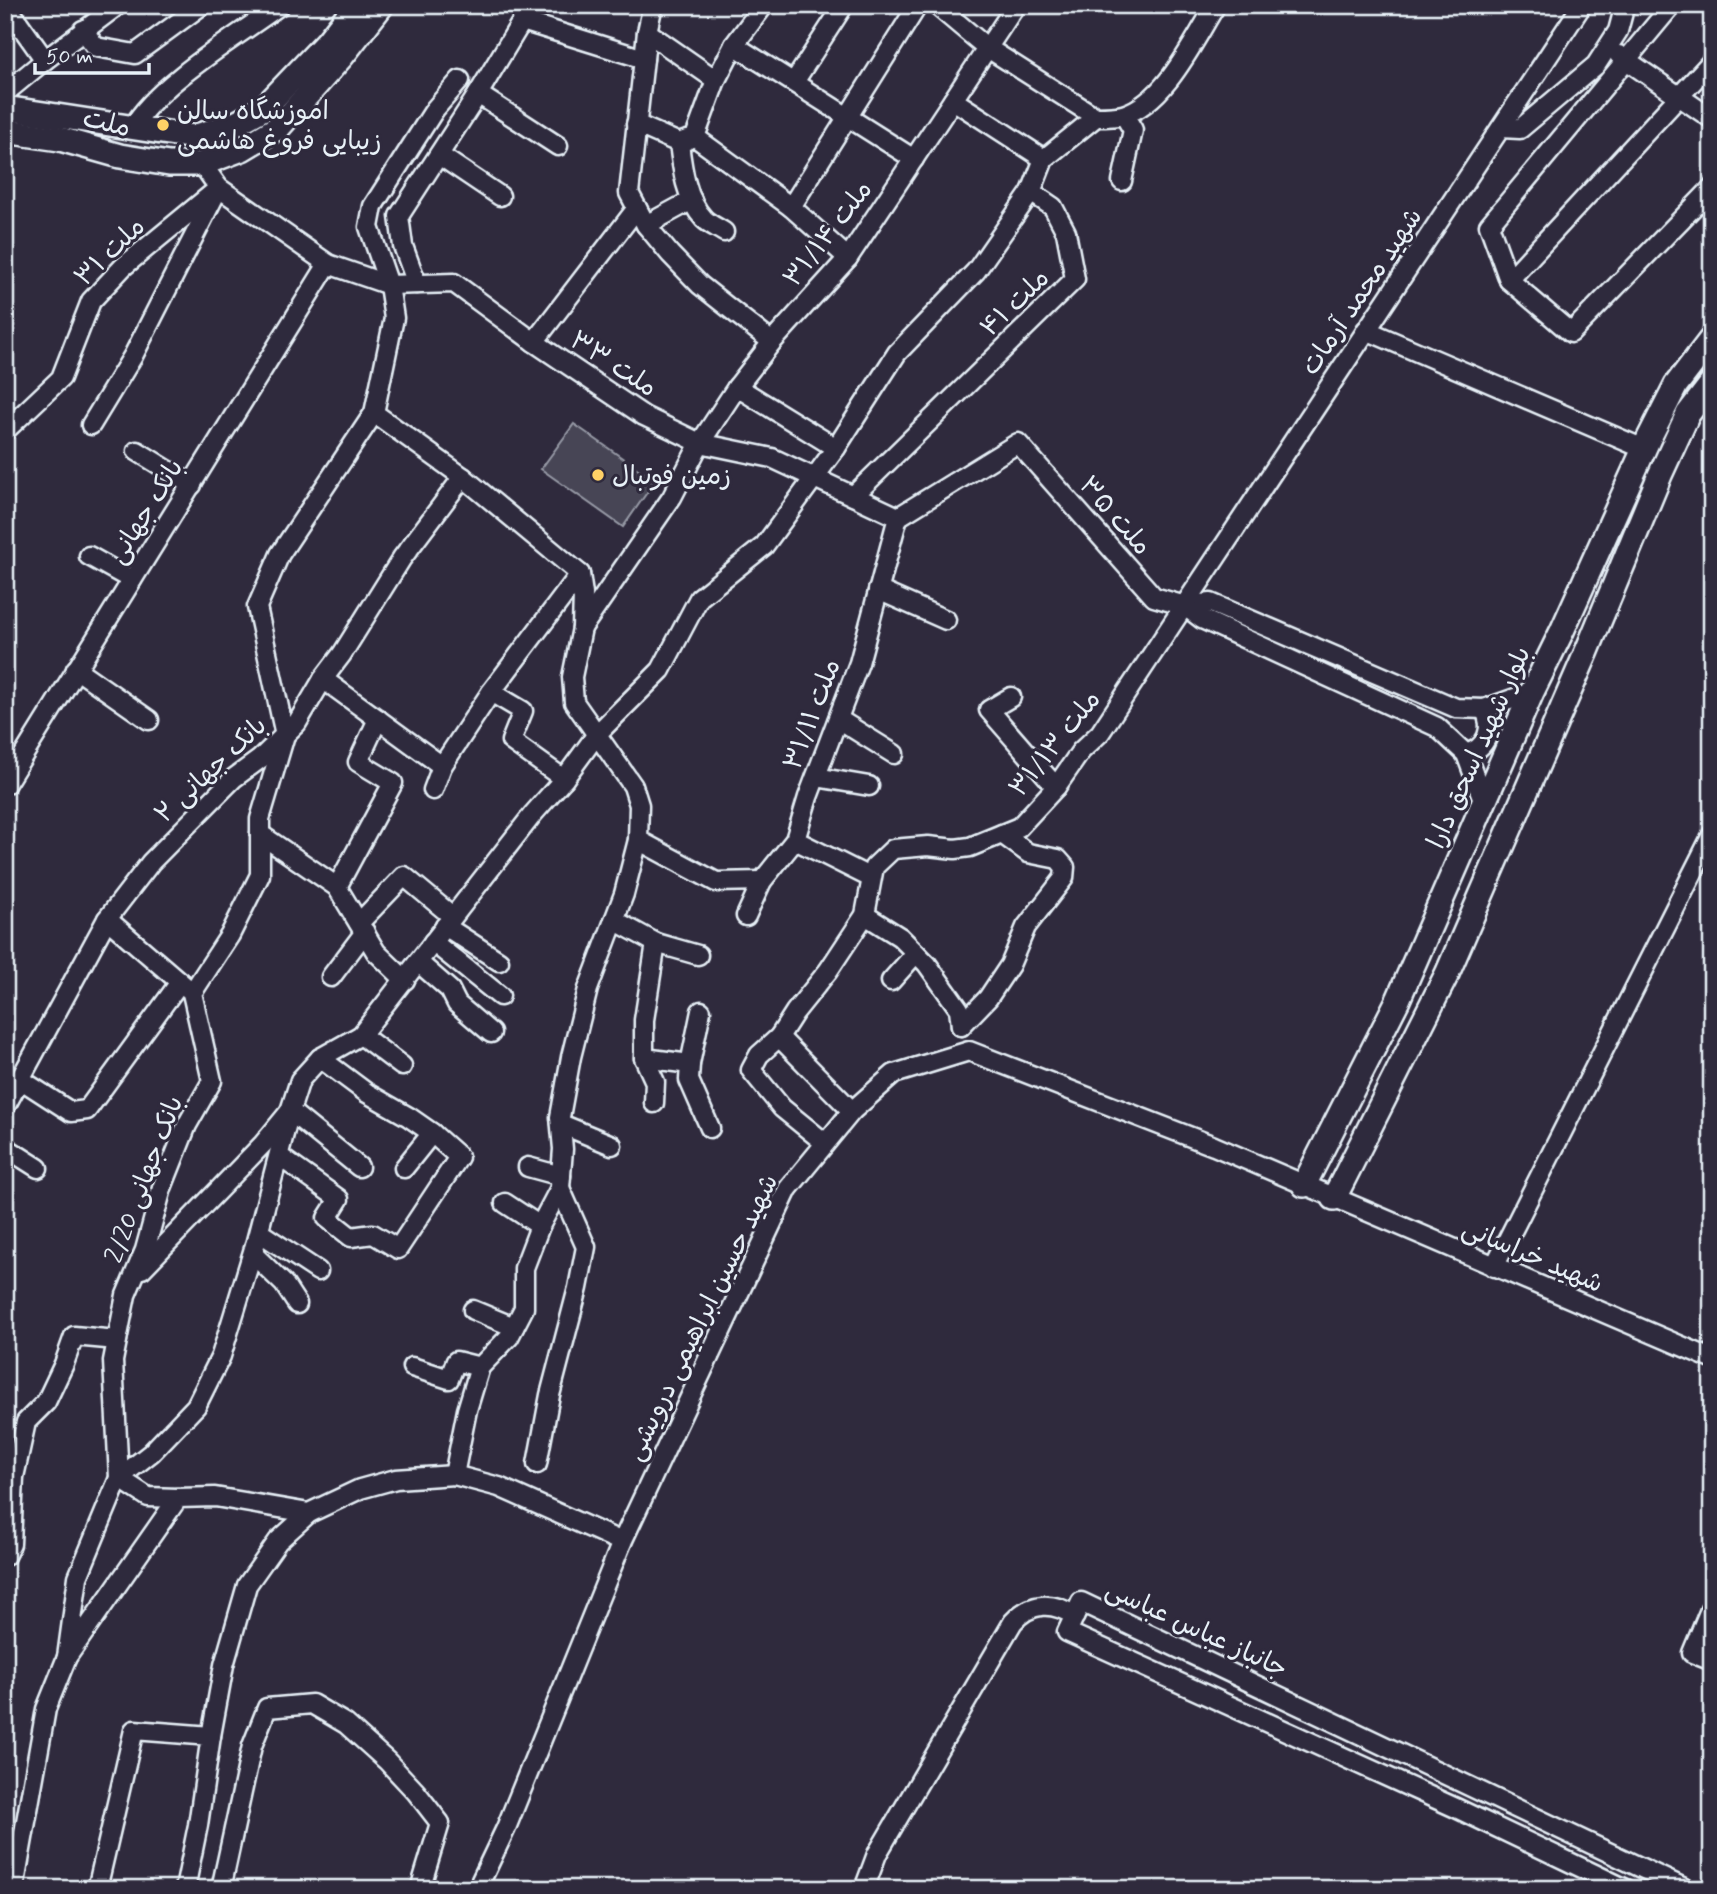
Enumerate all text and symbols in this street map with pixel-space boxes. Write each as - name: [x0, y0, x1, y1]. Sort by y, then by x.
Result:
- scale bar: [35, 32, 149, 76]
- text: 50 m: [46, 43, 93, 71]
- place label: اموزشگاه سالن زیبایی فروغ هاشمی: [177, 95, 382, 159]
- street label: ملت: [79, 102, 134, 146]
- marker: اموزشگاه سالن زیبایی فروغ هاشمی: [155, 117, 171, 133]
- street label: ملت ۳۱/۱۴: [776, 174, 881, 294]
- street label: شهید محمد آرمات: [1294, 202, 1431, 382]
- street label: ملت ۳۱: [68, 210, 153, 294]
- street label: ملت ۴۱: [973, 262, 1057, 345]
- street label: ملت ۳۳: [563, 324, 663, 406]
- street label: بانک جهانی: [101, 453, 192, 571]
- place label: زمین فوتبال: [612, 460, 731, 494]
- marker: زمین فوتبال: [590, 467, 606, 483]
- street label: ملت ۳۵: [1071, 470, 1158, 563]
- street label: بلوار شهید اسحق دارا: [1420, 641, 1540, 854]
- street label: ملت ۳۱/۱۱: [776, 654, 850, 775]
- street label: ملت ۳۱/۱۳: [1002, 684, 1109, 805]
- street label: بانک جهانی ۲: [148, 710, 275, 831]
- street label: بانک جهانی 2/20: [97, 1091, 192, 1268]
- street label: شهید حسین ابراهیمی درویشی: [619, 1169, 787, 1467]
- street label: شهید خراسانی: [1457, 1212, 1608, 1302]
- street label: جانباز عباس عباسی: [1100, 1573, 1293, 1687]

